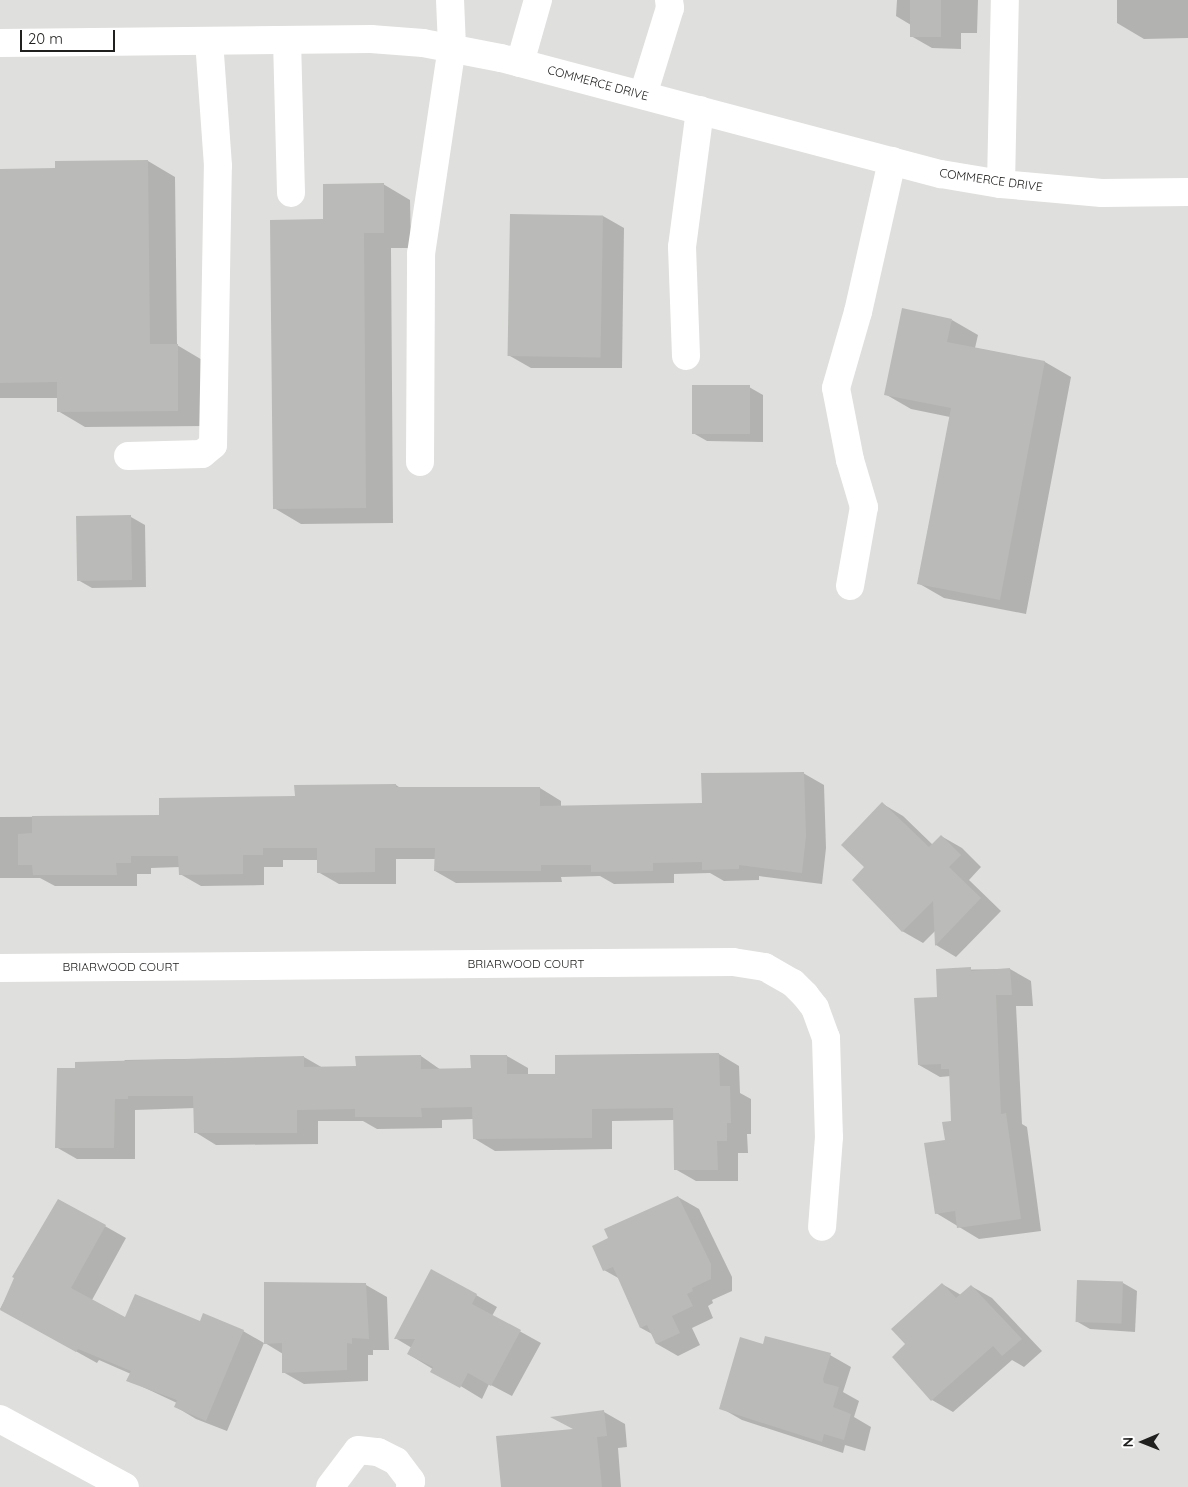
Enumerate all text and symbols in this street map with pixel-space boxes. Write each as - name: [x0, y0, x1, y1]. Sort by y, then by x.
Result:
- scale bar: [22, 20, 118, 52]
- text: 20 m: [28, 29, 63, 48]
- street label: COMMERCE DRIVE: [546, 63, 650, 103]
- street label: COMMERCE DRIVE: [939, 166, 1043, 194]
- street label: BRIARWOOD COURT: [467, 957, 585, 971]
- street label: BRIARWOOD COURT: [62, 960, 180, 974]
- north arrow: [1118, 1417, 1168, 1467]
- text: N: [1119, 1437, 1137, 1448]

